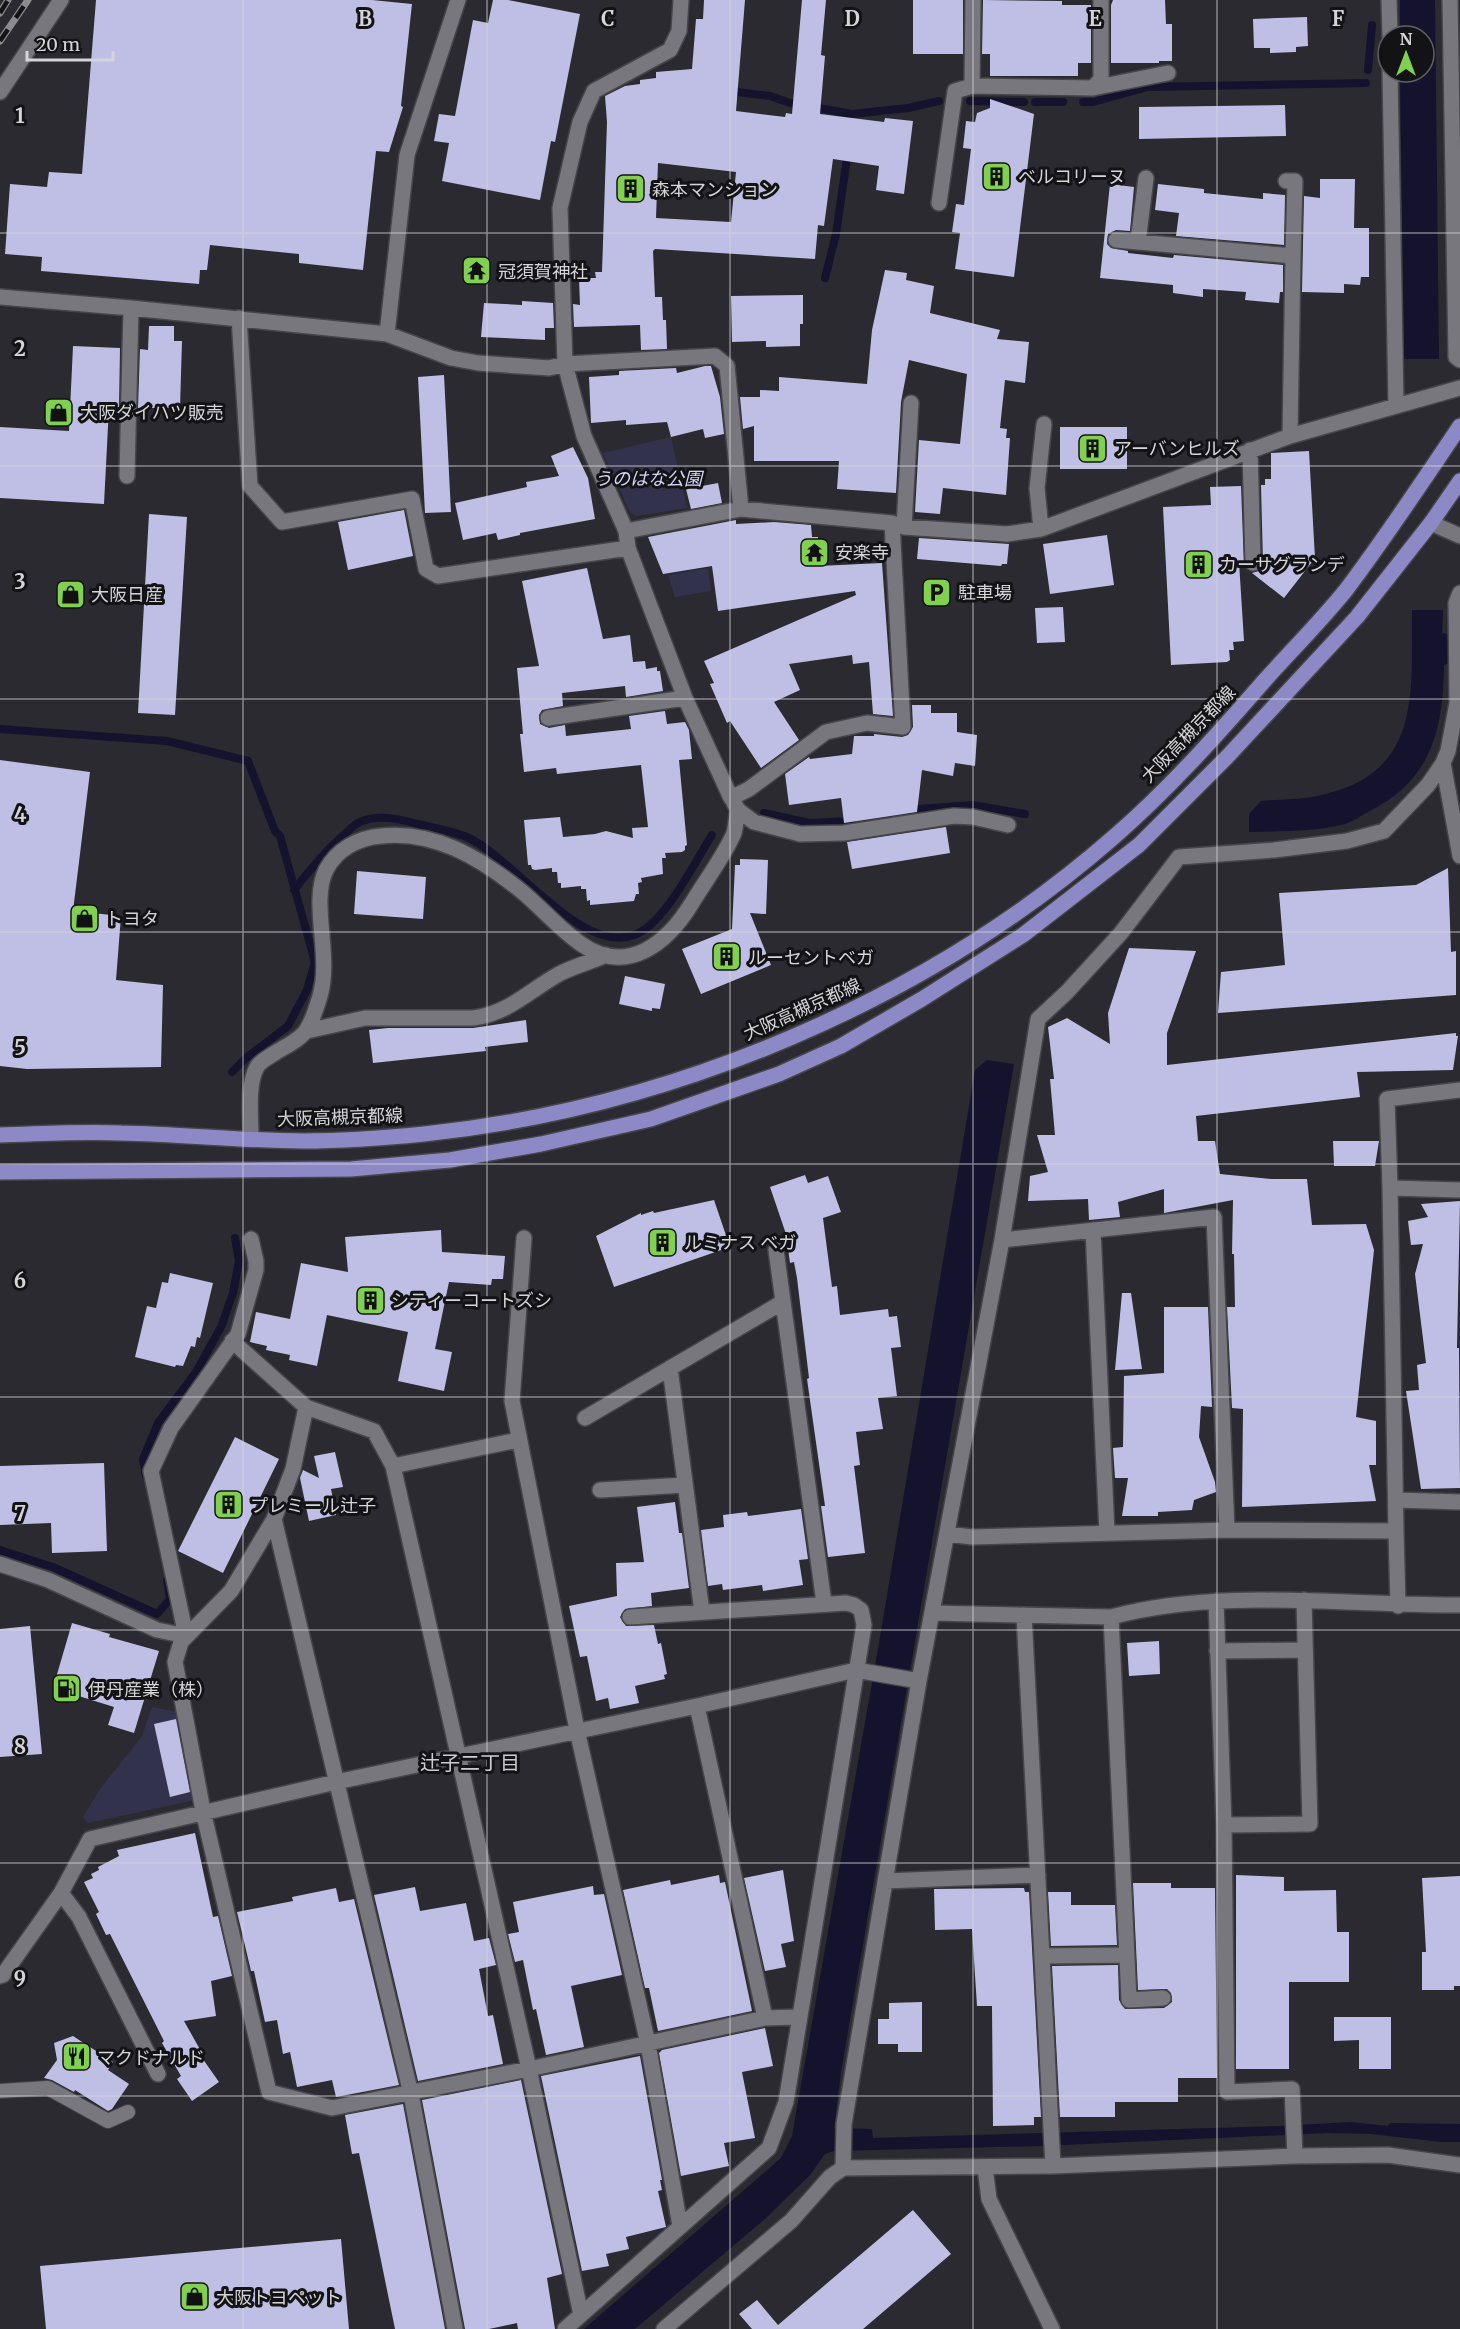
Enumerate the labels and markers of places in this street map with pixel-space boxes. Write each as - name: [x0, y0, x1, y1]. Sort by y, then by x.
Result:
- building icon: ベルコリーヌ: [981, 160, 1013, 192]
- place label: ベルコリーヌ: [1018, 165, 1126, 188]
- building icon: 森本マンション: [615, 173, 647, 205]
- place label: 森本マンション: [652, 178, 778, 201]
- temple icon: 冠須賀神社: [461, 255, 493, 287]
- place label: 冠須賀神社: [498, 260, 588, 283]
- shop icon: 大阪ダイハツ販売: [43, 396, 75, 428]
- place label: 大阪ダイハツ販売: [80, 401, 224, 424]
- building icon: アーバンヒルズ: [1077, 432, 1109, 464]
- place label: アーバンヒルズ: [1114, 437, 1240, 460]
- temple icon: 安楽寺: [798, 536, 830, 568]
- place label: 安楽寺: [835, 541, 889, 564]
- building icon: カーサグランデ: [1182, 548, 1214, 580]
- place label: カーサグランデ: [1219, 553, 1345, 576]
- parking icon: 駐車場: [921, 576, 953, 608]
- shop icon: 大阪日産: [54, 578, 86, 610]
- place label: 駐車場: [958, 581, 1012, 604]
- place label: 大阪日産: [91, 583, 163, 606]
- shop icon: トヨタ: [68, 902, 100, 934]
- place label: トヨタ: [105, 907, 159, 930]
- building icon: ルーセントベガ: [711, 941, 743, 973]
- place label: ルーセントベガ: [748, 946, 874, 969]
- building icon: ルミナス ベガ: [647, 1226, 679, 1258]
- place label: ルミナス ベガ: [684, 1231, 796, 1254]
- building icon: シティーコートズシ: [354, 1284, 386, 1316]
- place label: シティーコートズシ: [391, 1289, 552, 1312]
- building icon: プレミール辻子: [213, 1489, 245, 1521]
- place label: プレミール辻子: [250, 1494, 376, 1517]
- fuel station icon: 伊丹産業（株）: [51, 1673, 83, 1705]
- place label: 伊丹産業（株）: [88, 1678, 214, 1701]
- restaurant icon: マクドナルド: [60, 2041, 92, 2073]
- place label: マクドナルド: [97, 2046, 205, 2069]
- shop icon: 大阪トヨペット: [179, 2281, 211, 2313]
- place label: 大阪トヨペット: [216, 2286, 342, 2309]

